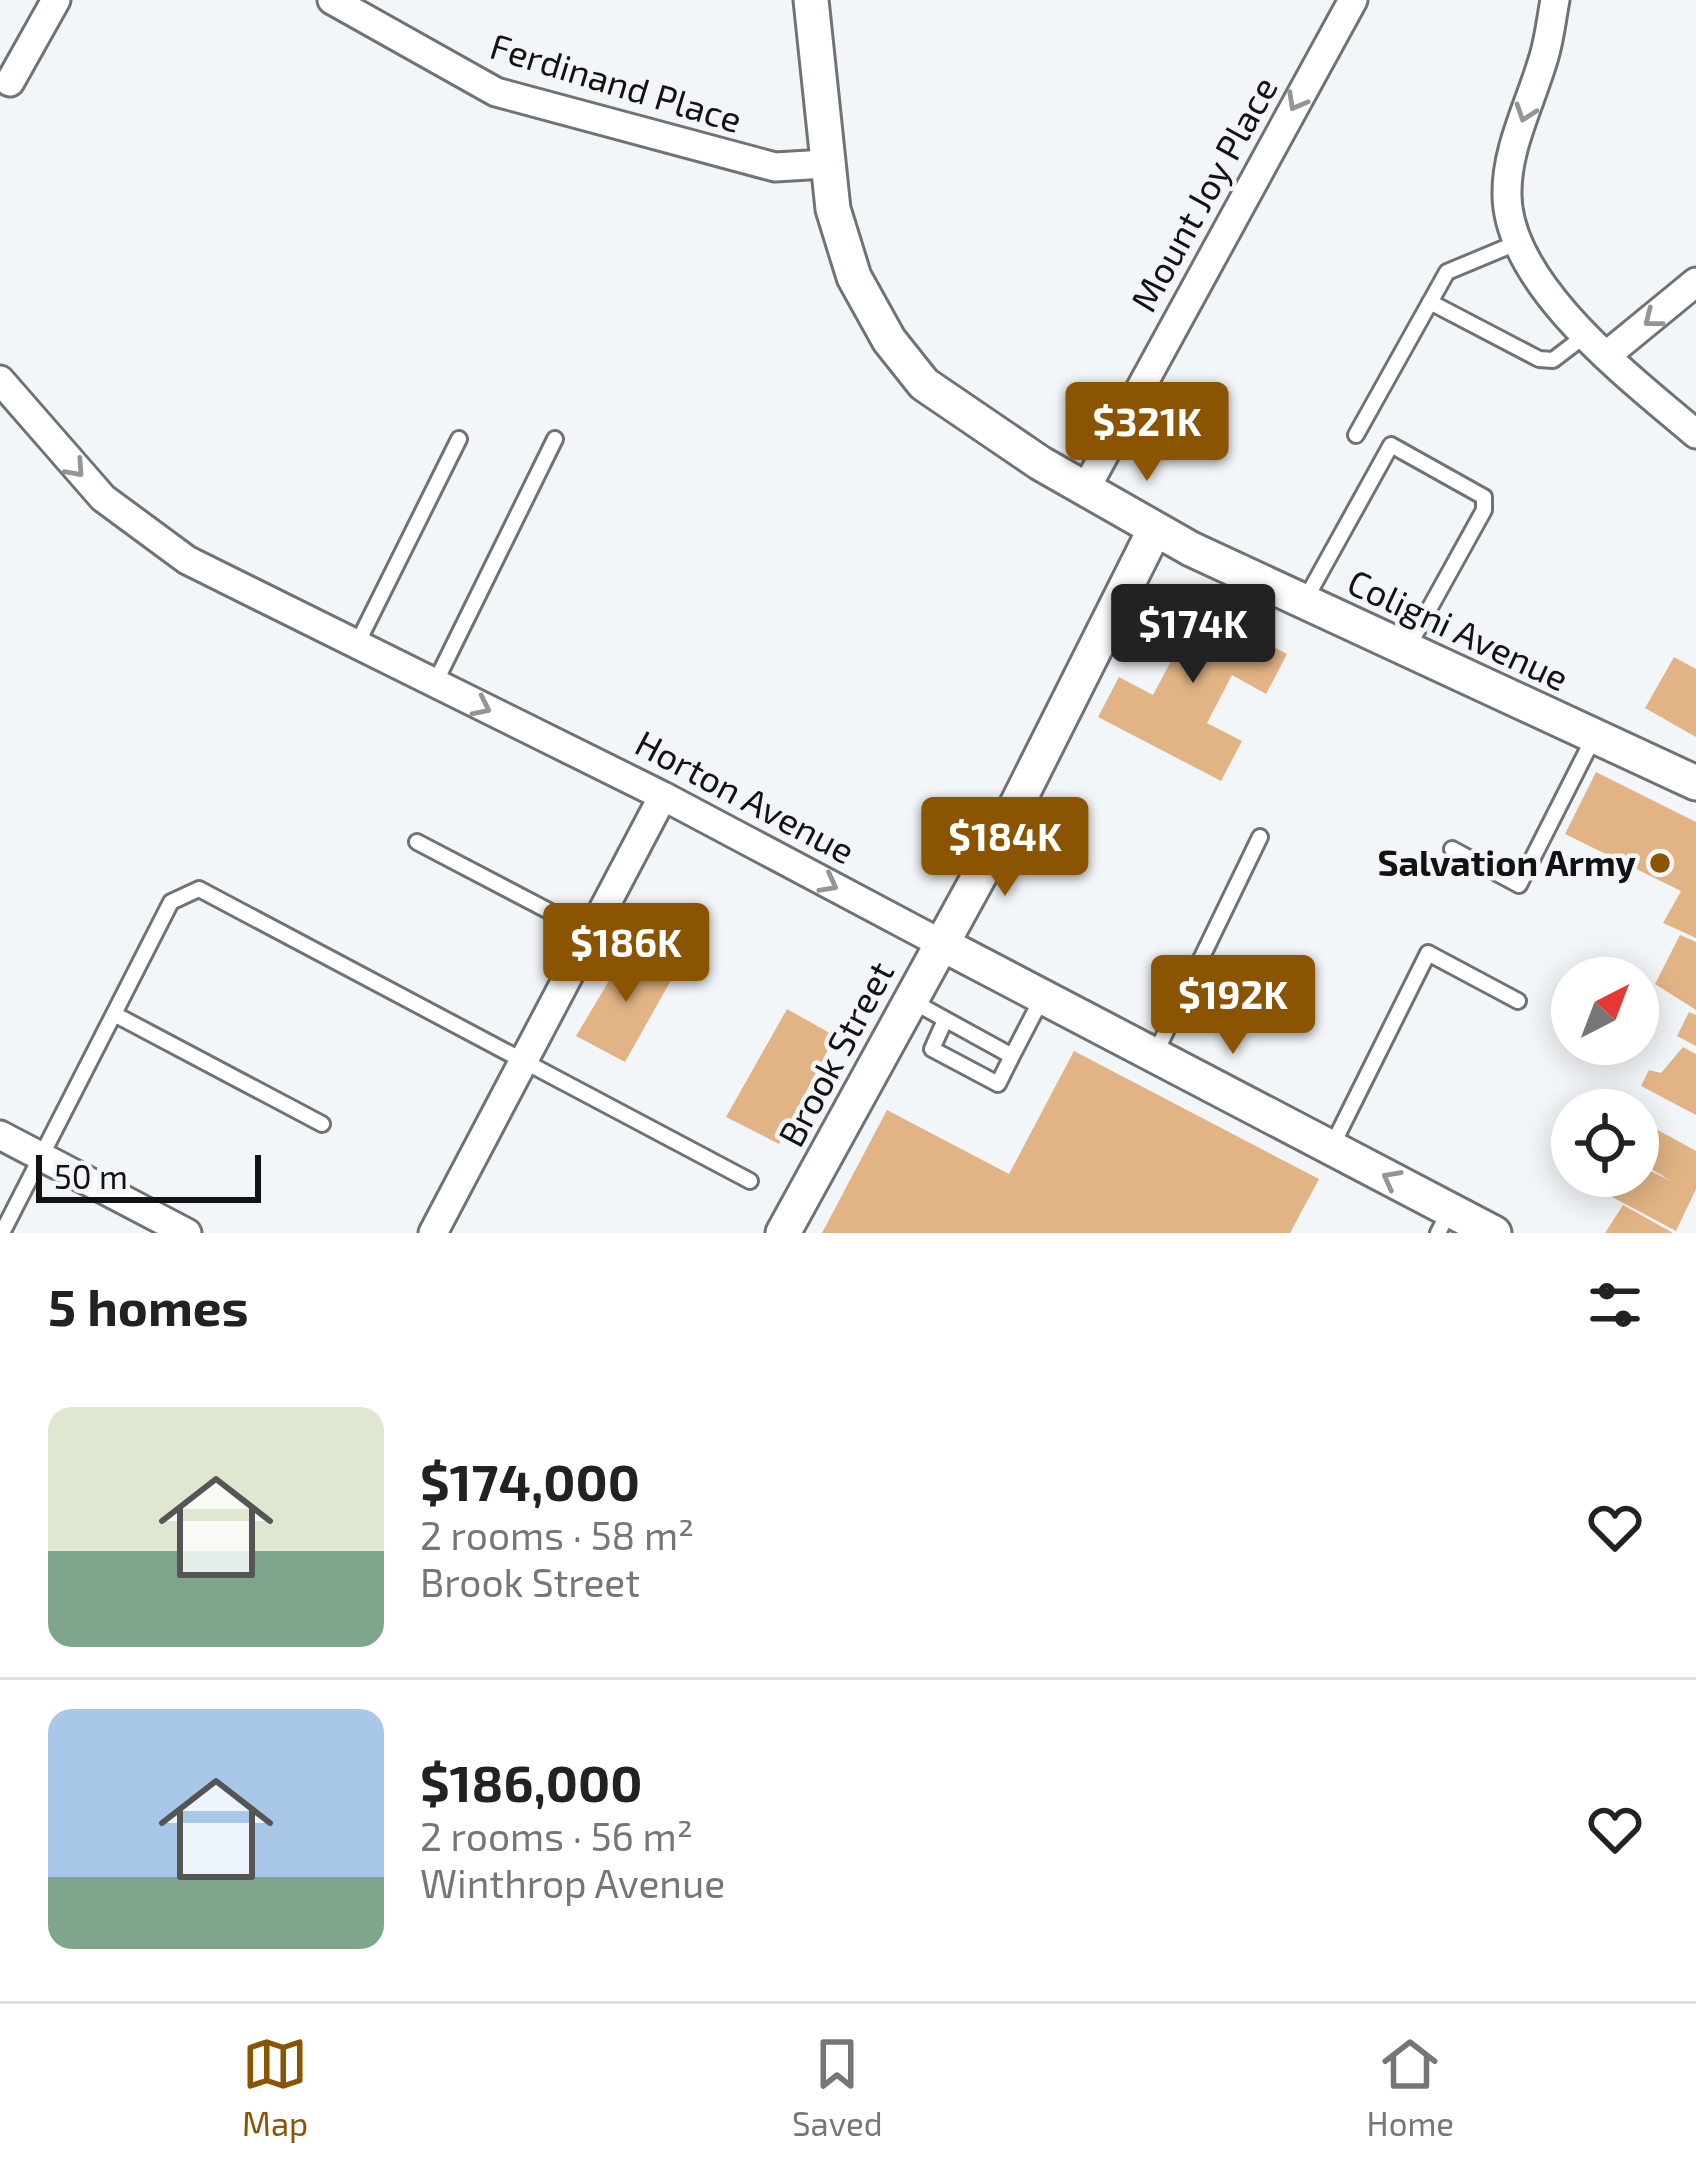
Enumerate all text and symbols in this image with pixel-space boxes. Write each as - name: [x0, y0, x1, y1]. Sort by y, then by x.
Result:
- street label: Ferdinand Place: [486, 23, 747, 140]
- street label: Mount Joy Place: [1120, 68, 1285, 318]
- one-way arrow: [1288, 89, 1311, 111]
- one-way arrow: [1515, 101, 1539, 122]
- one-way arrow: [1644, 305, 1666, 326]
- pin: $321K: [1063, 382, 1231, 484]
- text: $321K: [1093, 397, 1201, 444]
- one-way arrow: [62, 455, 83, 476]
- street label: Coligni Avenue: [1342, 559, 1576, 698]
- pin: $174K: [1109, 584, 1277, 686]
- text: $174K: [1138, 599, 1248, 646]
- one-way arrow: [470, 692, 491, 716]
- street label: Horton Avenue: [629, 720, 863, 871]
- pin: $184K: [921, 797, 1089, 899]
- text: $184K: [948, 812, 1062, 859]
- place label: Salvation Army: [1377, 840, 1637, 884]
- marker: Salvation Army: [1647, 850, 1673, 876]
- one-way arrow: [817, 870, 839, 893]
- pin: $186K: [542, 903, 710, 1005]
- text: $186K: [570, 918, 682, 965]
- street label: Brook Street: [768, 953, 901, 1153]
- pin: $192K: [1149, 955, 1317, 1057]
- north arrow: [1551, 957, 1659, 1065]
- map controls: [1551, 957, 1659, 1197]
- text: $192K: [1178, 970, 1288, 1017]
- button: locate: [1551, 1089, 1659, 1197]
- scale bar: [36, 1149, 261, 1202]
- text: 50 m: [54, 1156, 128, 1196]
- one-way arrow: [1381, 1170, 1403, 1193]
- icon: filters: [1582, 1272, 1648, 1338]
- text: 5 homes: [48, 1275, 249, 1336]
- text: $174,000: [420, 1450, 640, 1511]
- icon: home: [144, 1455, 288, 1599]
- icon: heart: [1582, 1494, 1648, 1560]
- text: 2 rooms · 58 m²: [420, 1511, 694, 1558]
- text: Brook Street: [420, 1558, 640, 1605]
- text: $186,000: [420, 1751, 642, 1812]
- icon: home: [144, 1757, 288, 1901]
- icon: heart: [1582, 1796, 1648, 1862]
- text: 2 rooms · 56 m²: [420, 1812, 693, 1859]
- text: Winthrop Avenue: [420, 1859, 725, 1906]
- tab: Map: [242, 2031, 308, 2143]
- tab: Saved: [792, 2031, 883, 2143]
- tab: Home: [1367, 2031, 1454, 2143]

